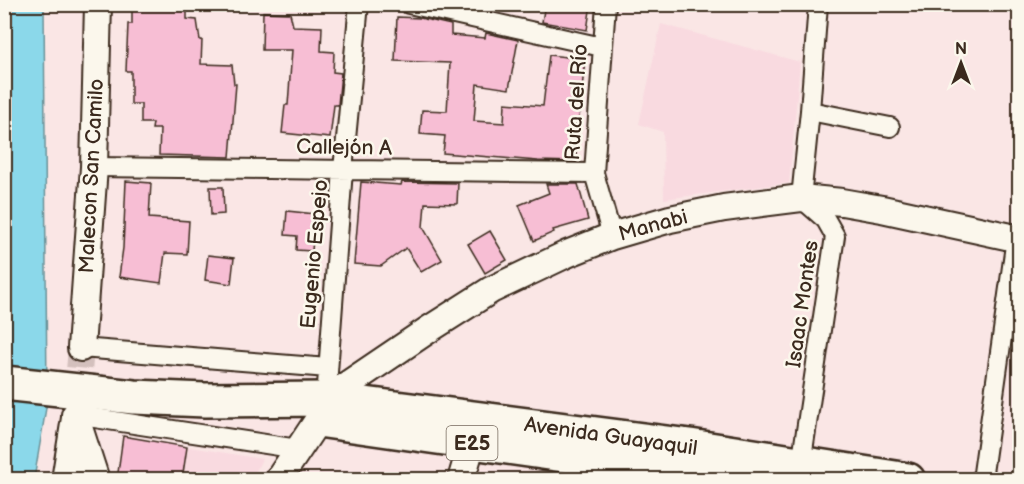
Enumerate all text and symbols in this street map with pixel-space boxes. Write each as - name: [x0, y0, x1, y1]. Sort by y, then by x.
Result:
- north arrow: [931, 33, 991, 93]
- text: N: [955, 40, 967, 59]
- street label: Ruta del Río: [560, 43, 593, 161]
- street label: Malecon San Camilo: [74, 78, 109, 274]
- street label: Callejón A: [296, 134, 392, 161]
- street label: Eugenio Espejo: [296, 178, 333, 330]
- street label: Manabi: [616, 204, 690, 247]
- street label: Isaac Montes: [781, 239, 824, 369]
- street label: Avenida Guayaquil: [523, 412, 699, 461]
- road number: E25: [446, 426, 498, 460]

